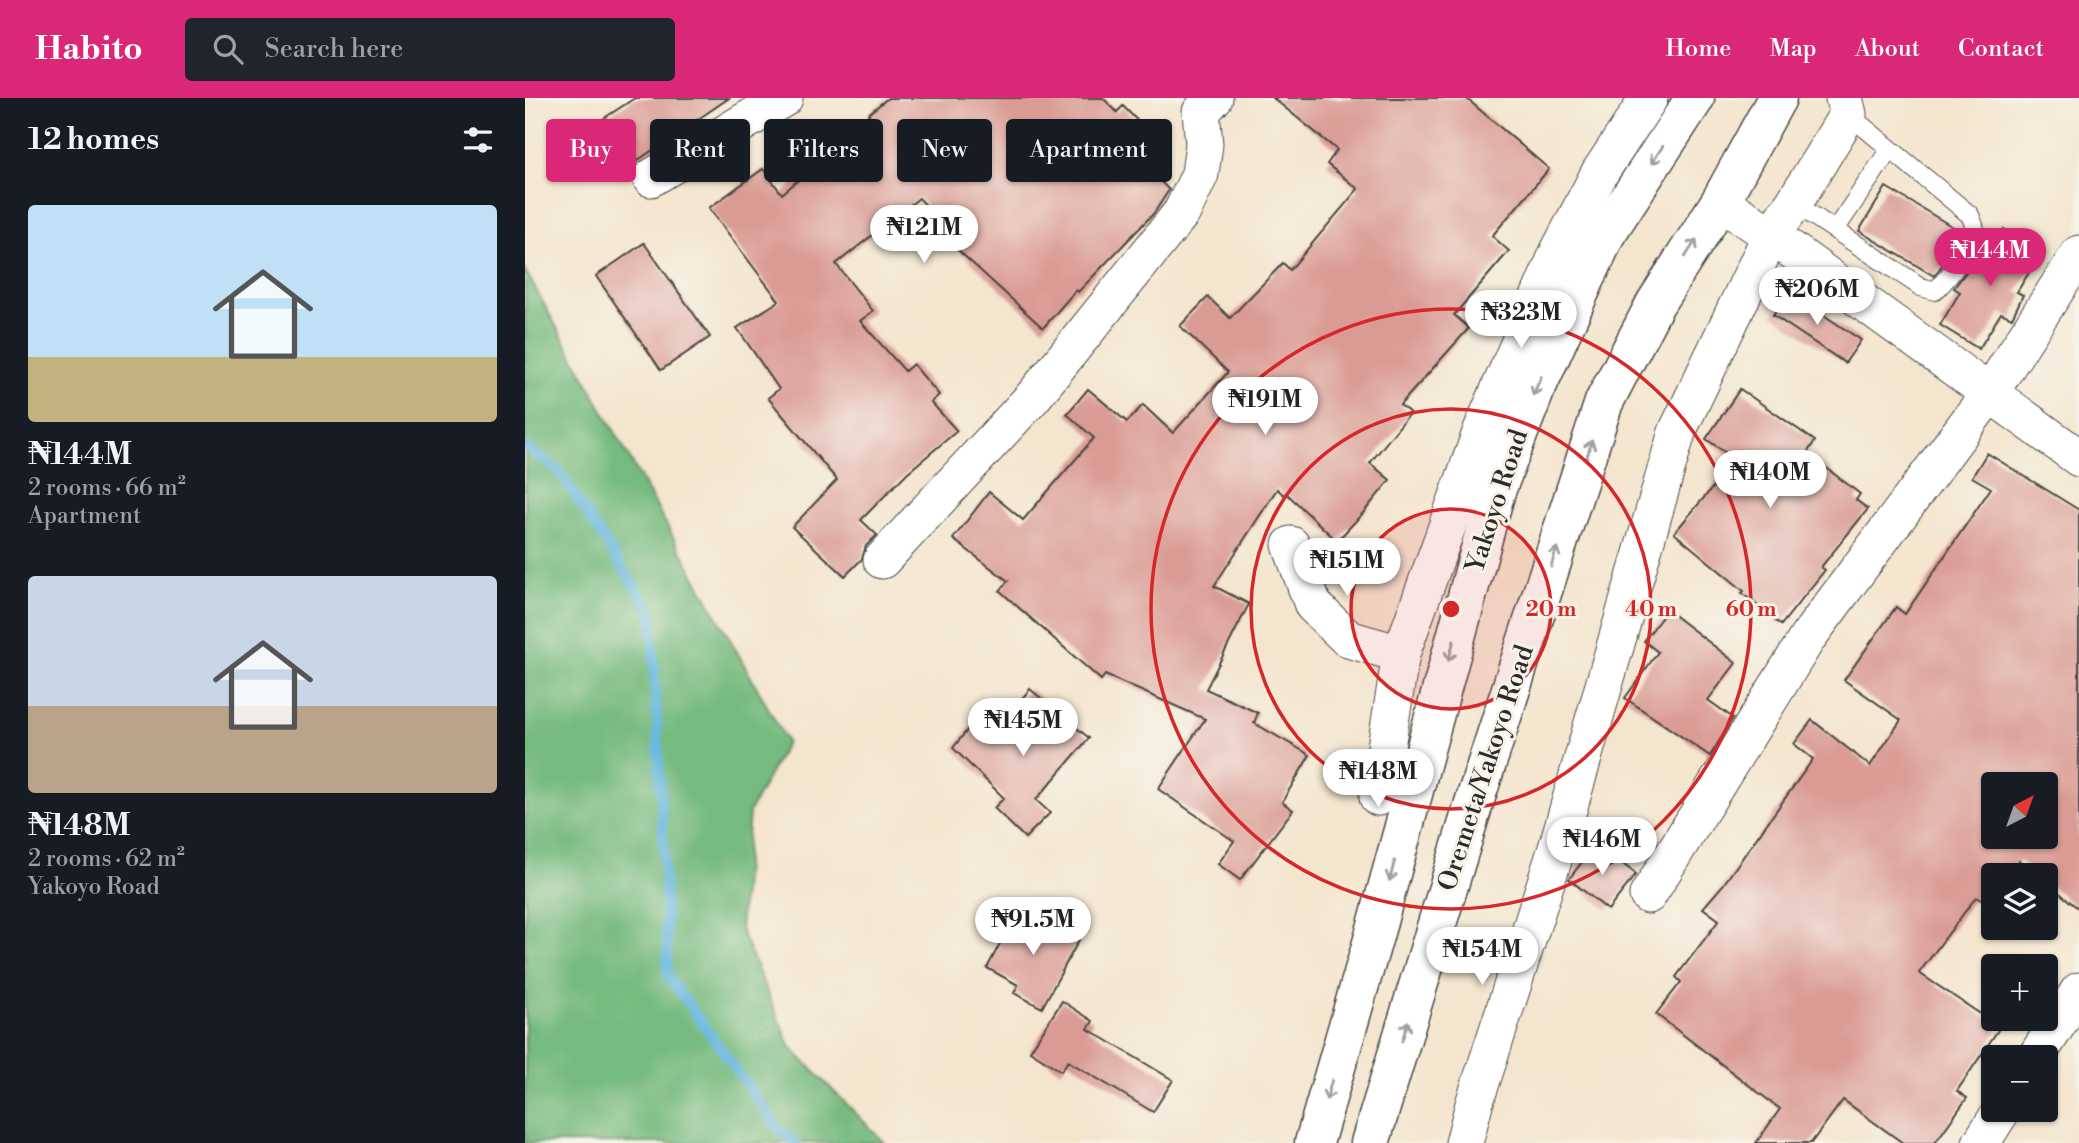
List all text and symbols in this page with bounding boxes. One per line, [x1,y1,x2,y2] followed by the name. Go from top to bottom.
[185,18,675,81] search box
[35,29,143,70] text: Habito
[209,30,247,68] icon: search
[265,33,404,65] text: Search here
[1666,34,1731,64] text: Home
[1769,34,1817,64] text: Map
[1855,34,1920,64] text: About
[1958,34,2044,64] text: Contact
[546,119,636,182] chip: Buy
[650,119,750,182] chip: Rent
[764,119,883,182] chip: Filters
[897,119,992,182] chip: New
[1006,119,1172,182] chip: Apartment
[28,121,159,159] text: 12 homes
[459,121,497,159] icon: filters
[1650,145,1664,165] one-way arrow
[875,206,973,265] pin: ₦121M
[886,214,962,242] text: ₦121M
[1941,228,2039,288] pin: ₦144M
[1950,237,2030,265] text: ₦144M
[1684,238,1698,258] one-way arrow
[200,251,326,377] icon: home
[1768,268,1866,327] pin: ₦206M
[1775,276,1859,304] text: ₦206M
[1472,290,1570,350] pin: ₦323M
[1481,299,1561,327] text: ₦323M
[1530,374,1543,396] one-way arrow
[1216,378,1314,437] pin: ₦191M
[1228,386,1302,414] text: ₦191M
[1458,425,1535,579] street label: Yakoyo Road
[28,436,132,474] text: ₦144M
[1583,439,1596,461] one-way arrow
[1721,450,1819,510] pin: ₦140M
[1730,459,1810,487] text: ₦140M
[28,474,186,502] text: 2 rooms · 66 m²
[28,502,141,530] text: Apartment
[1298,538,1396,598] pin: ₦151M
[1549,546,1562,568] one-way arrow
[1310,547,1384,575] text: ₦151M
[1439,597,1463,621] centre of rings
[1526,597,1576,623] text: 20 m
[1625,597,1677,623] text: 40 m
[1726,597,1776,623] text: 60 m
[200,622,326,748] icon: home
[1444,639,1457,662] one-way arrow
[1431,641,1541,895] street label: Oremeta/Yakoyo Road
[974,698,1072,758] pin: ₦145M
[984,707,1062,735] text: ₦145M
[1329,750,1427,809] pin: ₦148M
[1339,758,1417,786] text: ₦148M
[1981,772,2058,849] north arrow
[1981,772,2058,1122] map controls
[28,807,130,845] text: ₦148M
[1553,818,1651,877] pin: ₦146M
[1563,826,1641,854] text: ₦146M
[28,845,185,873] text: 2 rooms · 62 m²
[1385,859,1398,882] one-way arrow
[1981,863,2058,940] button: layers
[28,873,159,901] text: Yakoyo Road
[976,898,1090,957] pin: ₦91.5M
[991,906,1075,934] text: ₦91.5M
[1433,928,1531,987] pin: ₦154M
[1442,936,1522,964] text: ₦154M
[1981,954,2058,1031] button: +
[1399,1020,1412,1042] one-way arrow
[1981,1045,2058,1122] button: −
[1322,1078,1335,1100] one-way arrow

